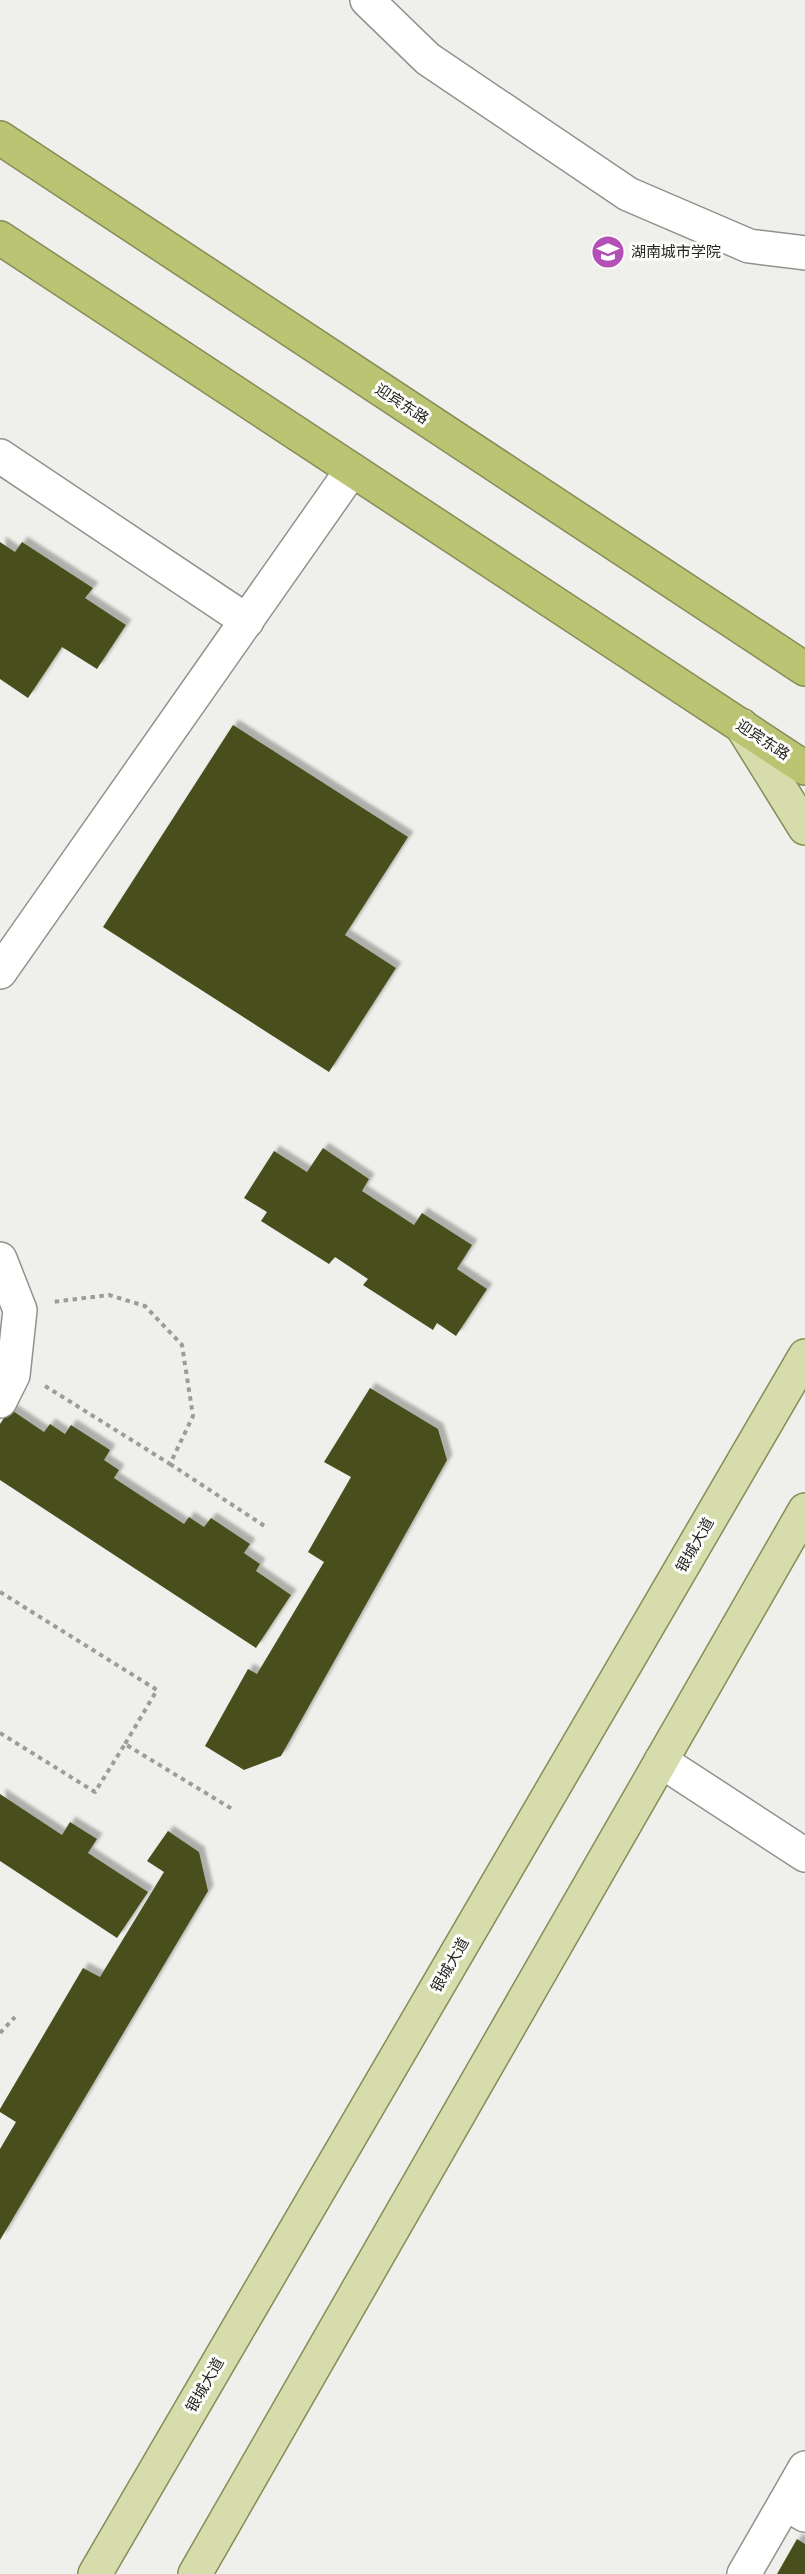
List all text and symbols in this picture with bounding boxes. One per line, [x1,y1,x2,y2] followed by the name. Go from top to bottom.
[590,234,626,270] school or university icon: 湖南城市学院
[631,242,721,261] place label: 湖南城市学院
[372,379,433,428] street label: 迎宾东路
[733,715,794,764] street label: 迎宾东路
[671,1514,718,1575] street label: 银城大道
[426,1934,473,1995] street label: 银城大道
[181,2354,228,2415] street label: 银城大道

